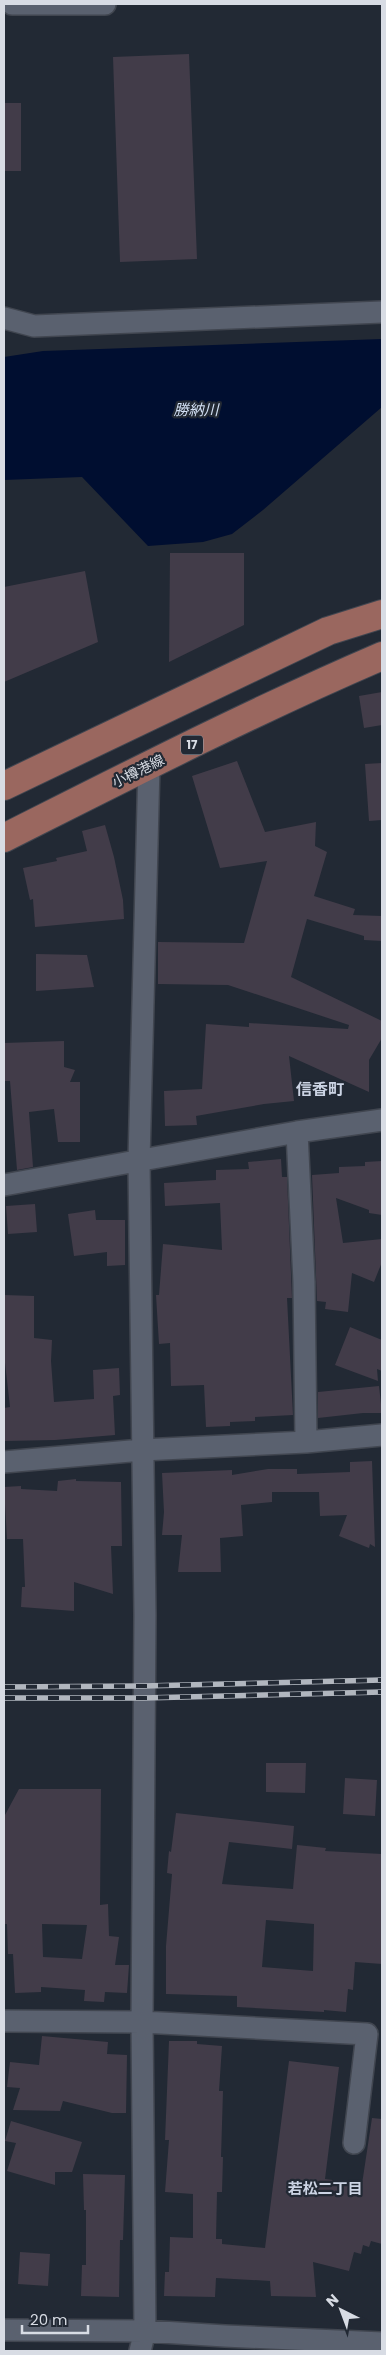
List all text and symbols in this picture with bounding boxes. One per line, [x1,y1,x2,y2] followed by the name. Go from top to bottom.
[173,399,220,420] water label: 勝納川
[181,736,203,754] road number: 17
[108,750,168,792] street label: 小樽港線
[295,1078,344,1101] district label: 信香町
[287,2178,363,2199] district label: 若松二丁目
[316,2285,366,2335] north arrow
[322,2289,343,2311] text: N
[22,2302,89,2334] scale bar
[30,2309,68,2330] text: 20 m

